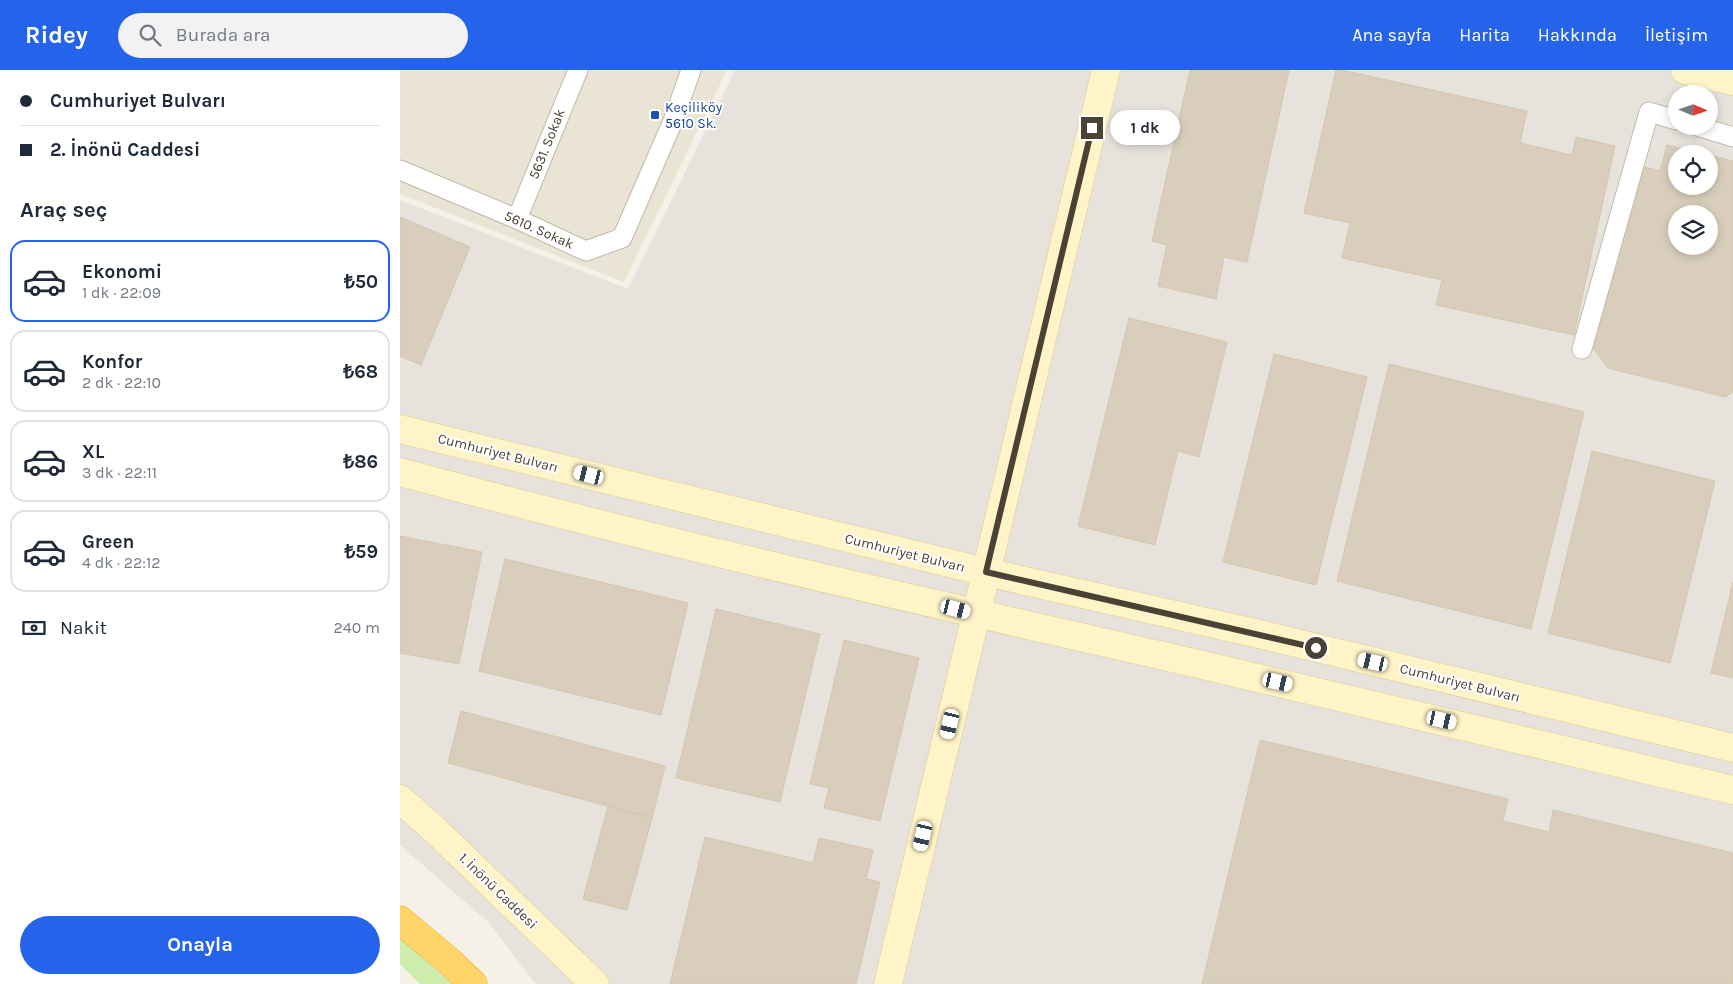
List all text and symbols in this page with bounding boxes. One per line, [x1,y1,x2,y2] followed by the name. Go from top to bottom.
[118,13,468,58] search box
[25,21,88,49] text: Ridey
[136,21,164,49] icon: search
[176,24,271,46] text: Burada ara
[1352,24,1431,46] text: Ana sayfa
[1459,24,1510,46] text: Harita
[1538,24,1617,46] text: Hakkında
[1645,24,1708,46] text: İletişim
[1668,85,1718,135] north arrow
[1668,85,1718,255] map controls
[50,90,226,112] text: Cumhuriyet Bulvarı
[665,99,723,132] place label: Keçiliköy 5610 Sk.
[525,106,569,182] street label: 5631. Sokak
[649,109,661,121] marker: Keçiliköy 5610 Sk.
[1110,110,1180,146] callout: 1 dk
[1081,117,1103,139] route end
[1130,118,1160,137] text: 1 dk
[50,139,200,161] text: 2. İnönü Caddesi
[1668,145,1718,195] button: locate
[20,197,107,223] text: Araç seç
[1668,205,1718,255] button: layers
[502,207,576,253] street label: 5610. Sokak
[22,259,67,304] icon: car
[82,261,162,283] text: Ekonomi
[344,271,378,293] text: ₺50
[82,283,161,302] text: 1 dk · 22:09
[22,349,67,394] icon: car
[82,351,142,373] text: Konfor
[343,361,378,383] text: ₺68
[82,373,161,392] text: 2 dk · 22:10
[436,430,560,476] street label: Cumhuriyet Bulvarı
[22,439,67,484] icon: car
[82,441,104,463] text: XL
[343,451,378,473] text: ₺86
[82,463,157,482] text: 3 dk · 22:11
[572,464,605,486] car
[22,529,67,574] icon: car
[843,530,967,576] street label: Cumhuriyet Bulvarı
[82,531,134,553] text: Green
[344,541,378,563] text: ₺59
[82,553,160,572] text: 4 dk · 22:12
[939,598,972,620] car
[20,614,48,642] icon: cash
[60,617,107,639] text: Nakit
[334,618,380,637] text: 240 m
[1305,637,1327,659] route start
[1356,651,1389,673] car
[1398,660,1522,706] street label: Cumhuriyet Bulvarı
[1261,671,1294,693] car
[939,708,960,740] car
[1425,709,1458,731] car
[912,820,933,852] car
[455,849,541,933] street label: 1. İnönü Caddesi
[20,916,380,974] button: Onayla

